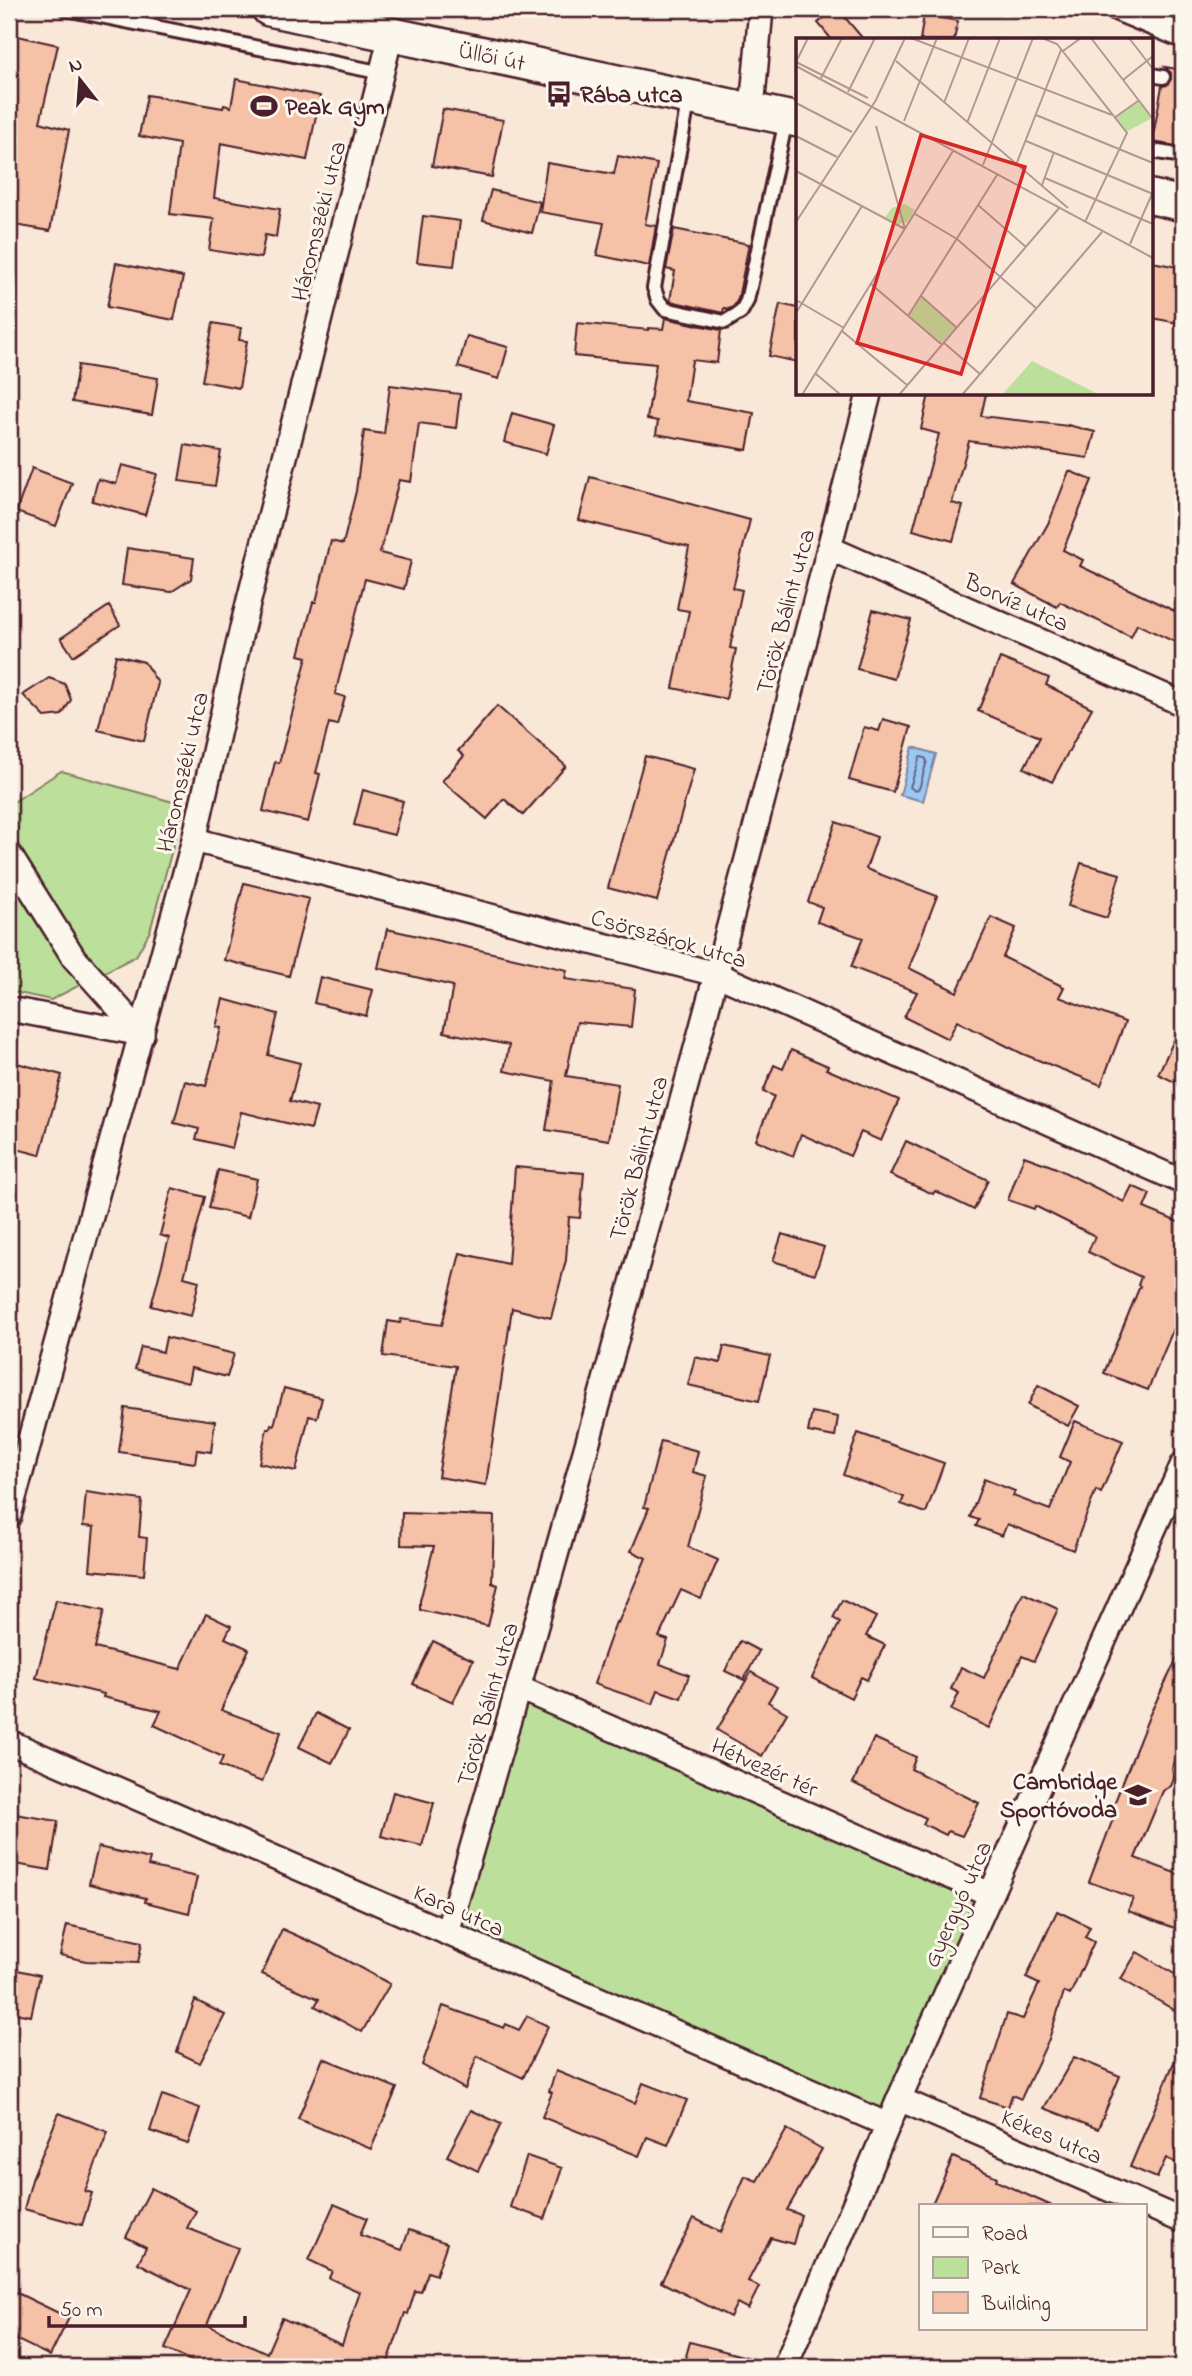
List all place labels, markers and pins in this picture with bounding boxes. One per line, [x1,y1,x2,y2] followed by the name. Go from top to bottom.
[544,79,574,109] bus stop icon: Rába utca
[580,79,682,114] place label: Rába utca
[249,91,279,121] sports icon: Peak Gym
[285,91,385,127] place label: Peak Gym
[1000,1766,1118,1829] place label: Cambridge Sportóvoda
[1123,1780,1153,1810] school or university icon: Cambridge Sportóvoda

